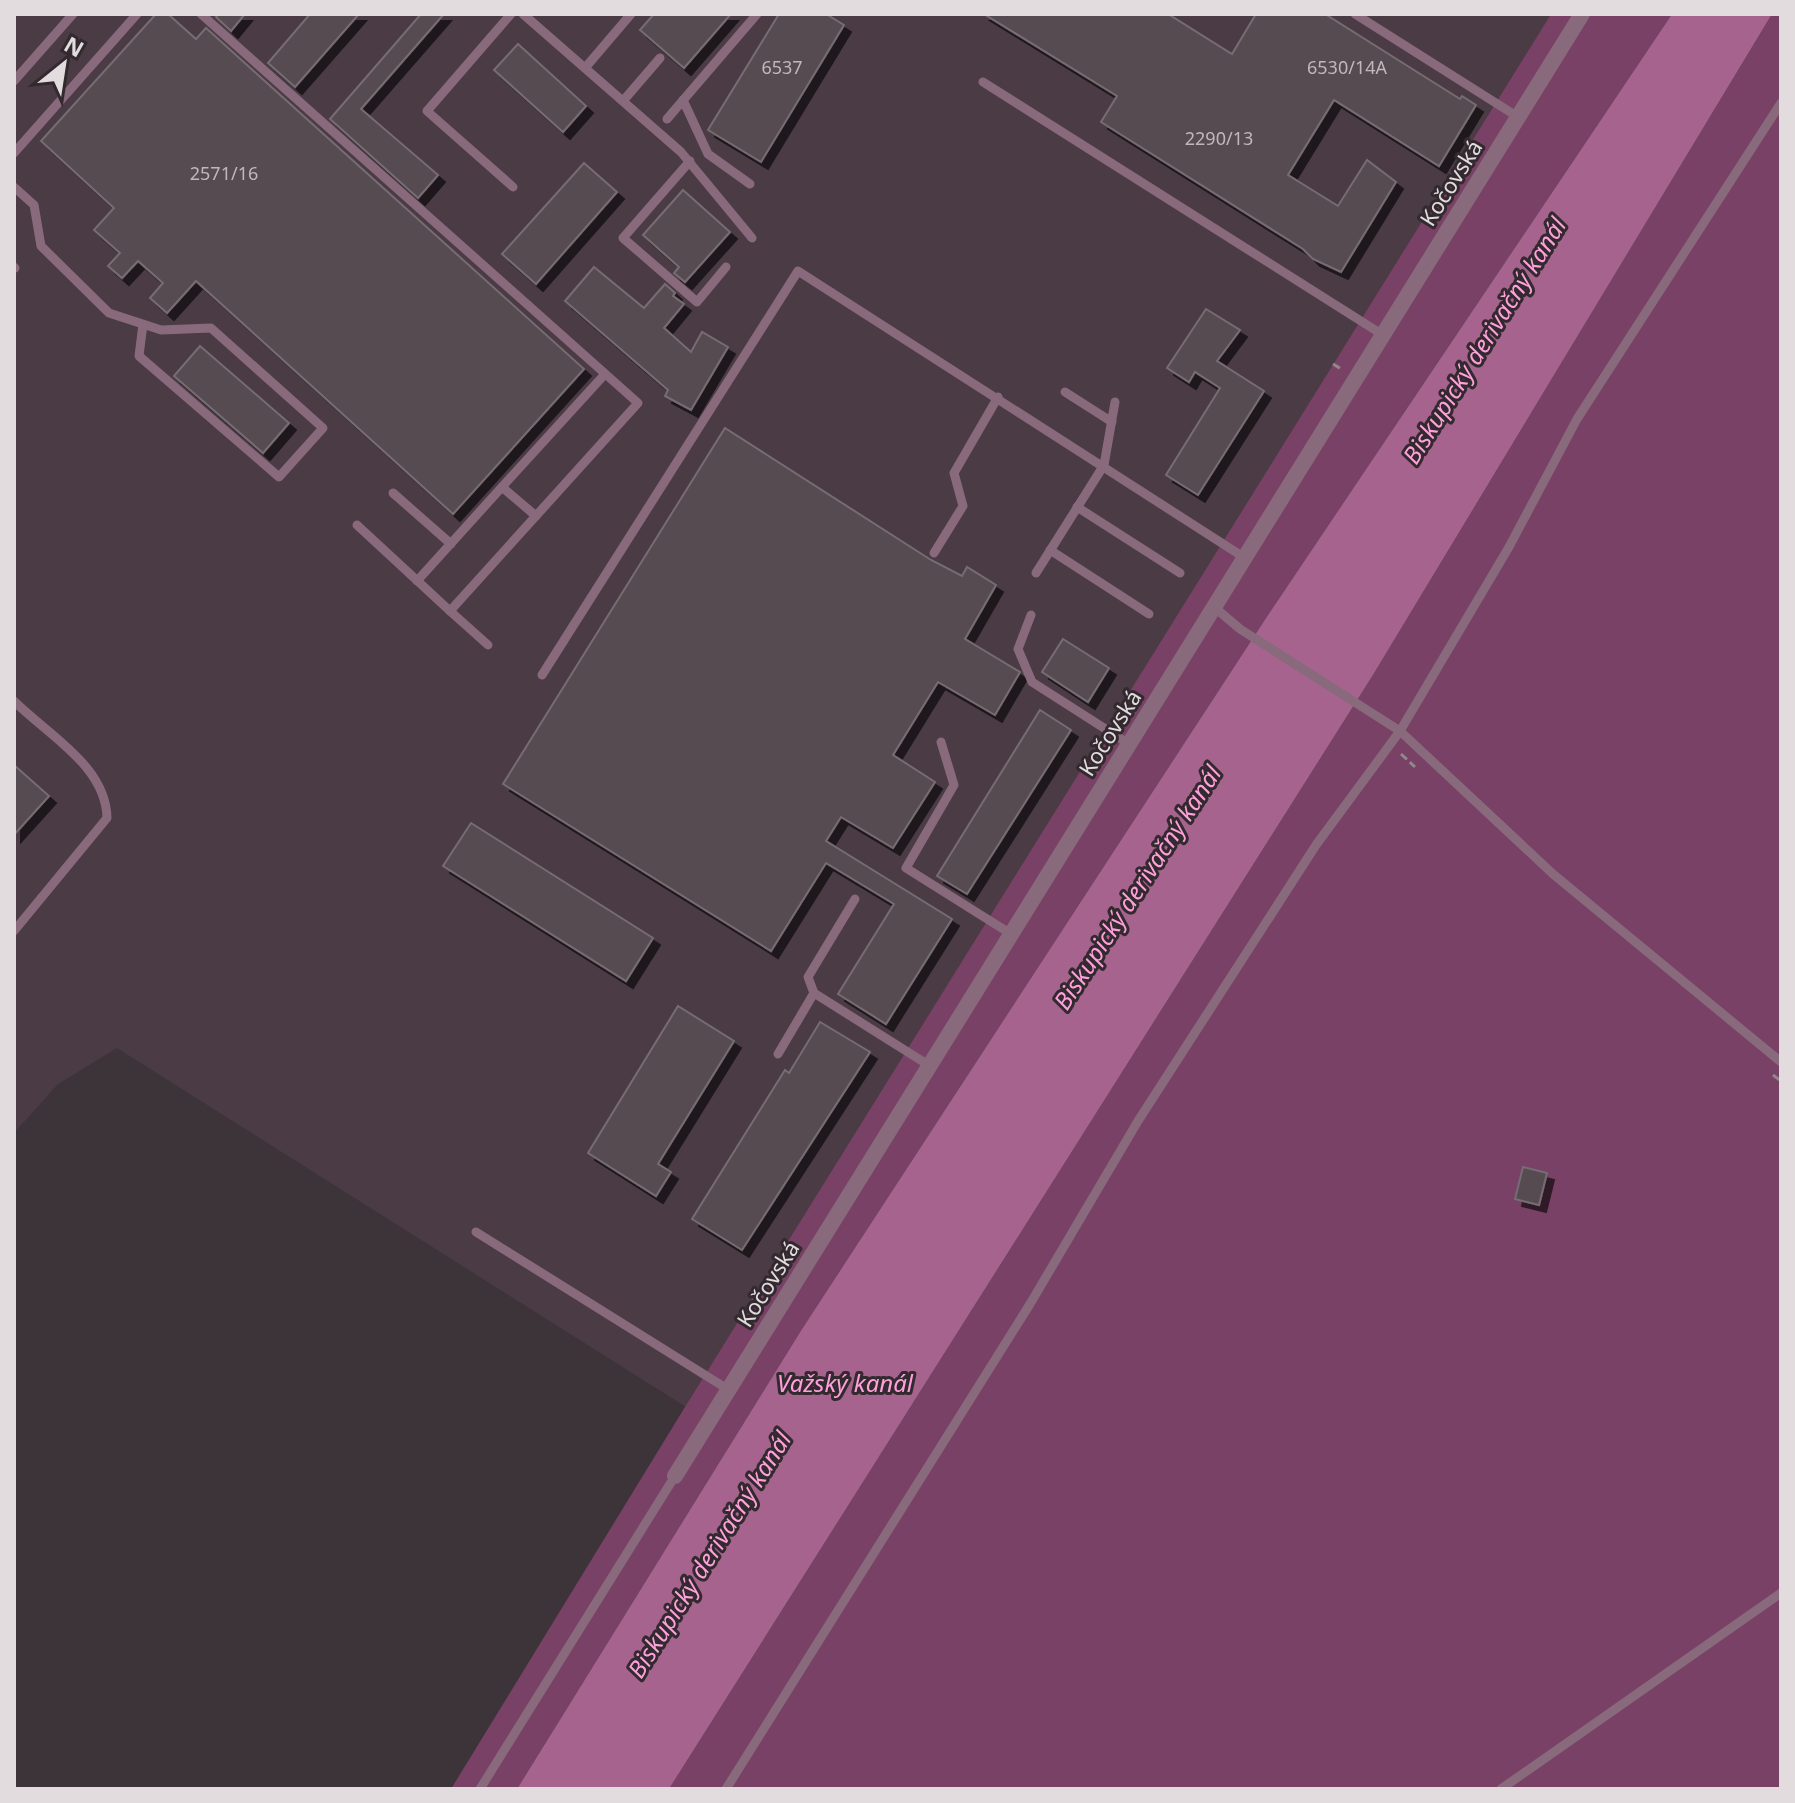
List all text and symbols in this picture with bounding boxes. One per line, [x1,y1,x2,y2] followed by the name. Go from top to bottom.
[24,24,104,104] north arrow
[59,28,90,63] text: N
[761,55,803,79] house number: 6537
[1307,55,1387,79] house number: 6530/14A
[1185,126,1253,150] house number: 2290/13
[1412,134,1488,231] street label: Kočovská
[190,161,258,185] house number: 2571/16
[1394,210,1574,470] water label: Biskupický derivačný kanál
[1071,684,1147,781] street label: Kočovská
[1045,758,1229,1016] water label: Biskupický derivačný kanál
[729,1235,805,1332] street label: Kočovská
[777,1366,914,1399] water label: Važský kanál
[619,1424,799,1684] water label: Biskupický derivačný kanál

